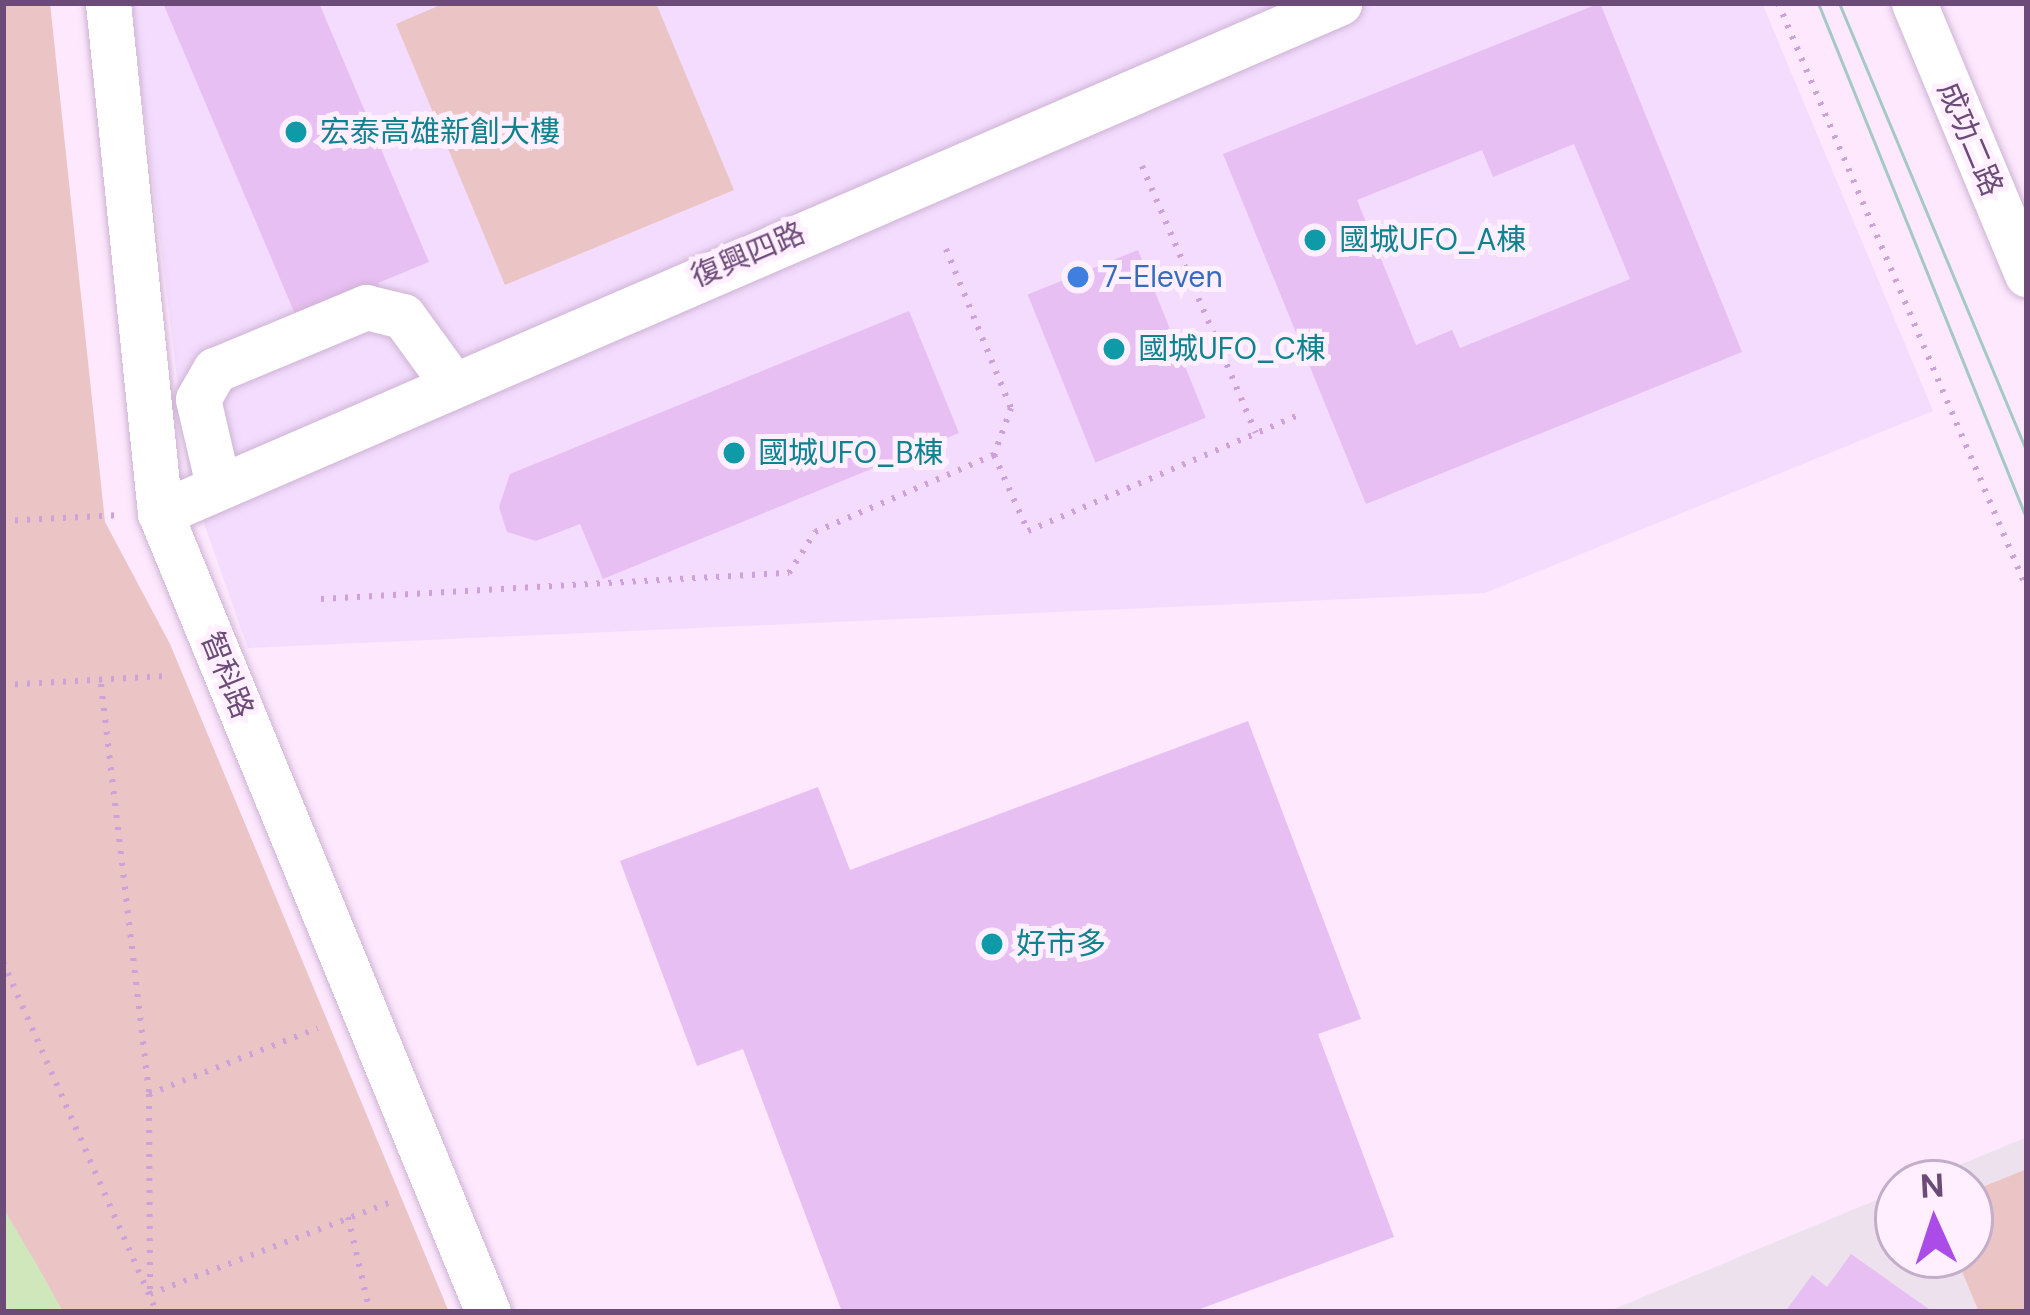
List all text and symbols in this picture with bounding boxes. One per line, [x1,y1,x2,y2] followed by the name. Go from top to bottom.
[1930,77,2010,201] street label: 成功二路
[320,114,560,150] place label: 宏泰高雄新創大樓
[283,119,309,145] marker: 宏泰高雄新創大樓
[686,215,810,295] street label: 復興四路
[1339,222,1526,258] place label: 國城UFO_A棟
[1302,227,1328,253] marker: 國城UFO_A棟
[1102,259,1223,295] place label: 7-Eleven
[1065,264,1091,290] marker: 7-Eleven
[1138,331,1326,367] place label: 國城UFO_C棟
[1101,336,1127,362] marker: 國城UFO_C棟
[758,435,944,471] place label: 國城UFO_B棟
[721,440,747,466] marker: 國城UFO_B棟
[193,627,261,723] street label: 智科路
[1016,926,1106,962] place label: 好市多
[979,931,1005,957] marker: 好市多
[1874,1159,1994,1279] north arrow
[1919,1163,1945,1208] text: N

